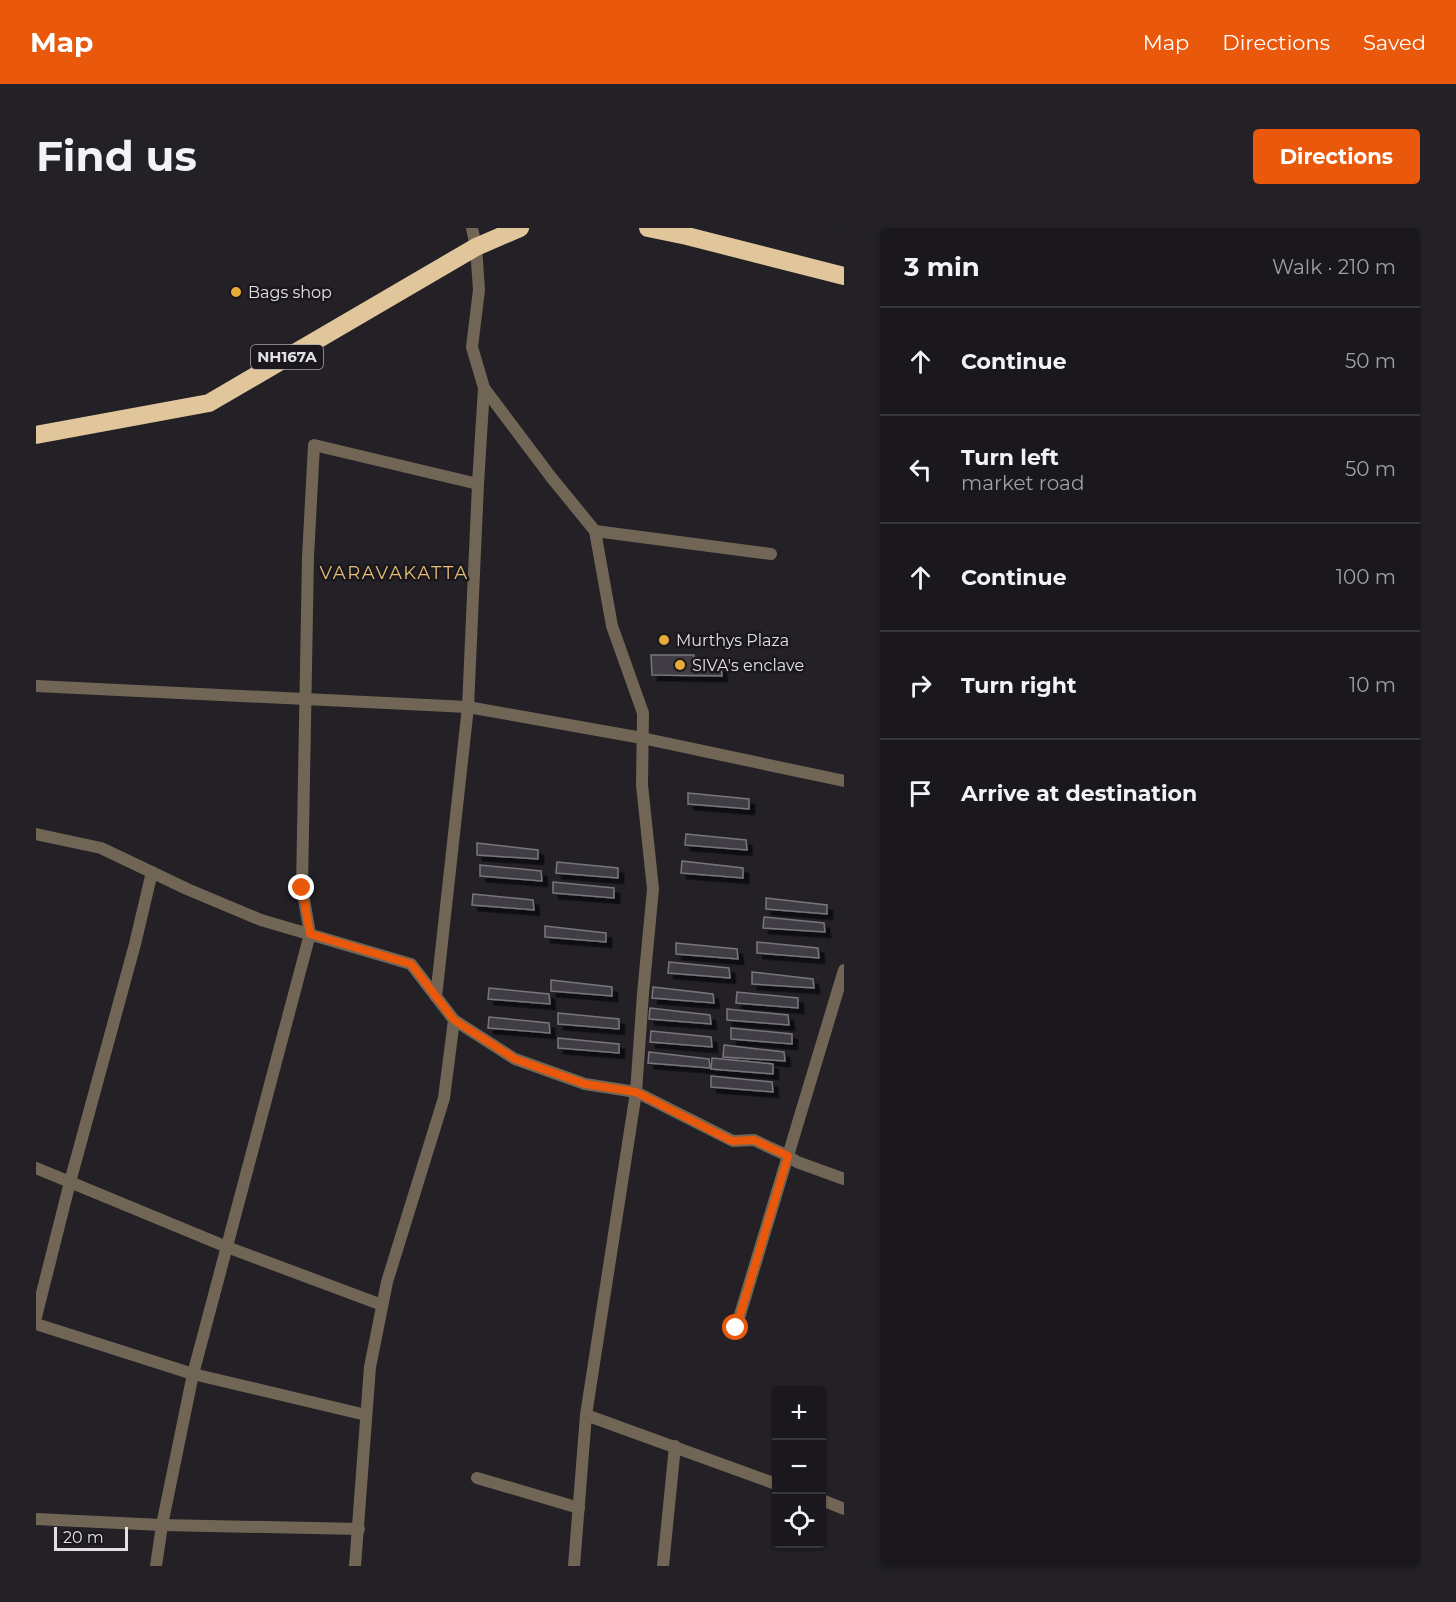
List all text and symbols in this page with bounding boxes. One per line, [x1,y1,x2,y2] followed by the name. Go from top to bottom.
[30,25,93,59] text: Map
[1143,30,1189,55] text: Map
[1222,30,1330,55] text: Directions
[1363,30,1426,55] text: Saved
[1253,129,1420,184] button: Directions
[36,130,197,182] text: Find us
[904,251,980,283] text: 3 min
[1272,255,1396,279] text: Walk · 210 m
[248,283,332,302] place label: Bags shop
[229,285,243,299] marker: Bags shop
[251,345,323,369] road number: NH167A
[904,345,937,378] icon: ahead
[961,348,1067,375] text: Continue
[1345,349,1396,373] text: 50 m
[961,444,1059,471] text: Turn left
[904,453,937,486] icon: left
[1345,457,1396,481] text: 50 m
[961,471,1084,495] text: market road
[904,561,937,594] icon: ahead
[319,562,469,584] district label: VARAVAKATTA
[961,564,1067,591] text: Continue
[1336,565,1396,589] text: 100 m
[676,631,789,650] place label: Murthys Plaza
[657,633,671,647] marker: Murthys Plaza
[692,656,804,675] place label: SIVA's enclave
[673,658,687,672] marker: SIVA's enclave
[904,669,937,702] icon: right
[961,672,1076,699] text: Turn right
[1349,673,1396,697] text: 10 m
[904,777,937,810] icon: arrive
[961,780,1197,807] text: Arrive at destination
[288,874,314,900] route end
[722,1314,748,1340] route start
[772,1386,826,1548] map controls
[772,1386,826,1440] button: +
[772,1440,826,1494] button: −
[772,1494,826,1548] button: locate
[54,1524,128,1552] scale bar
[63,1528,104,1547] text: 20 m

